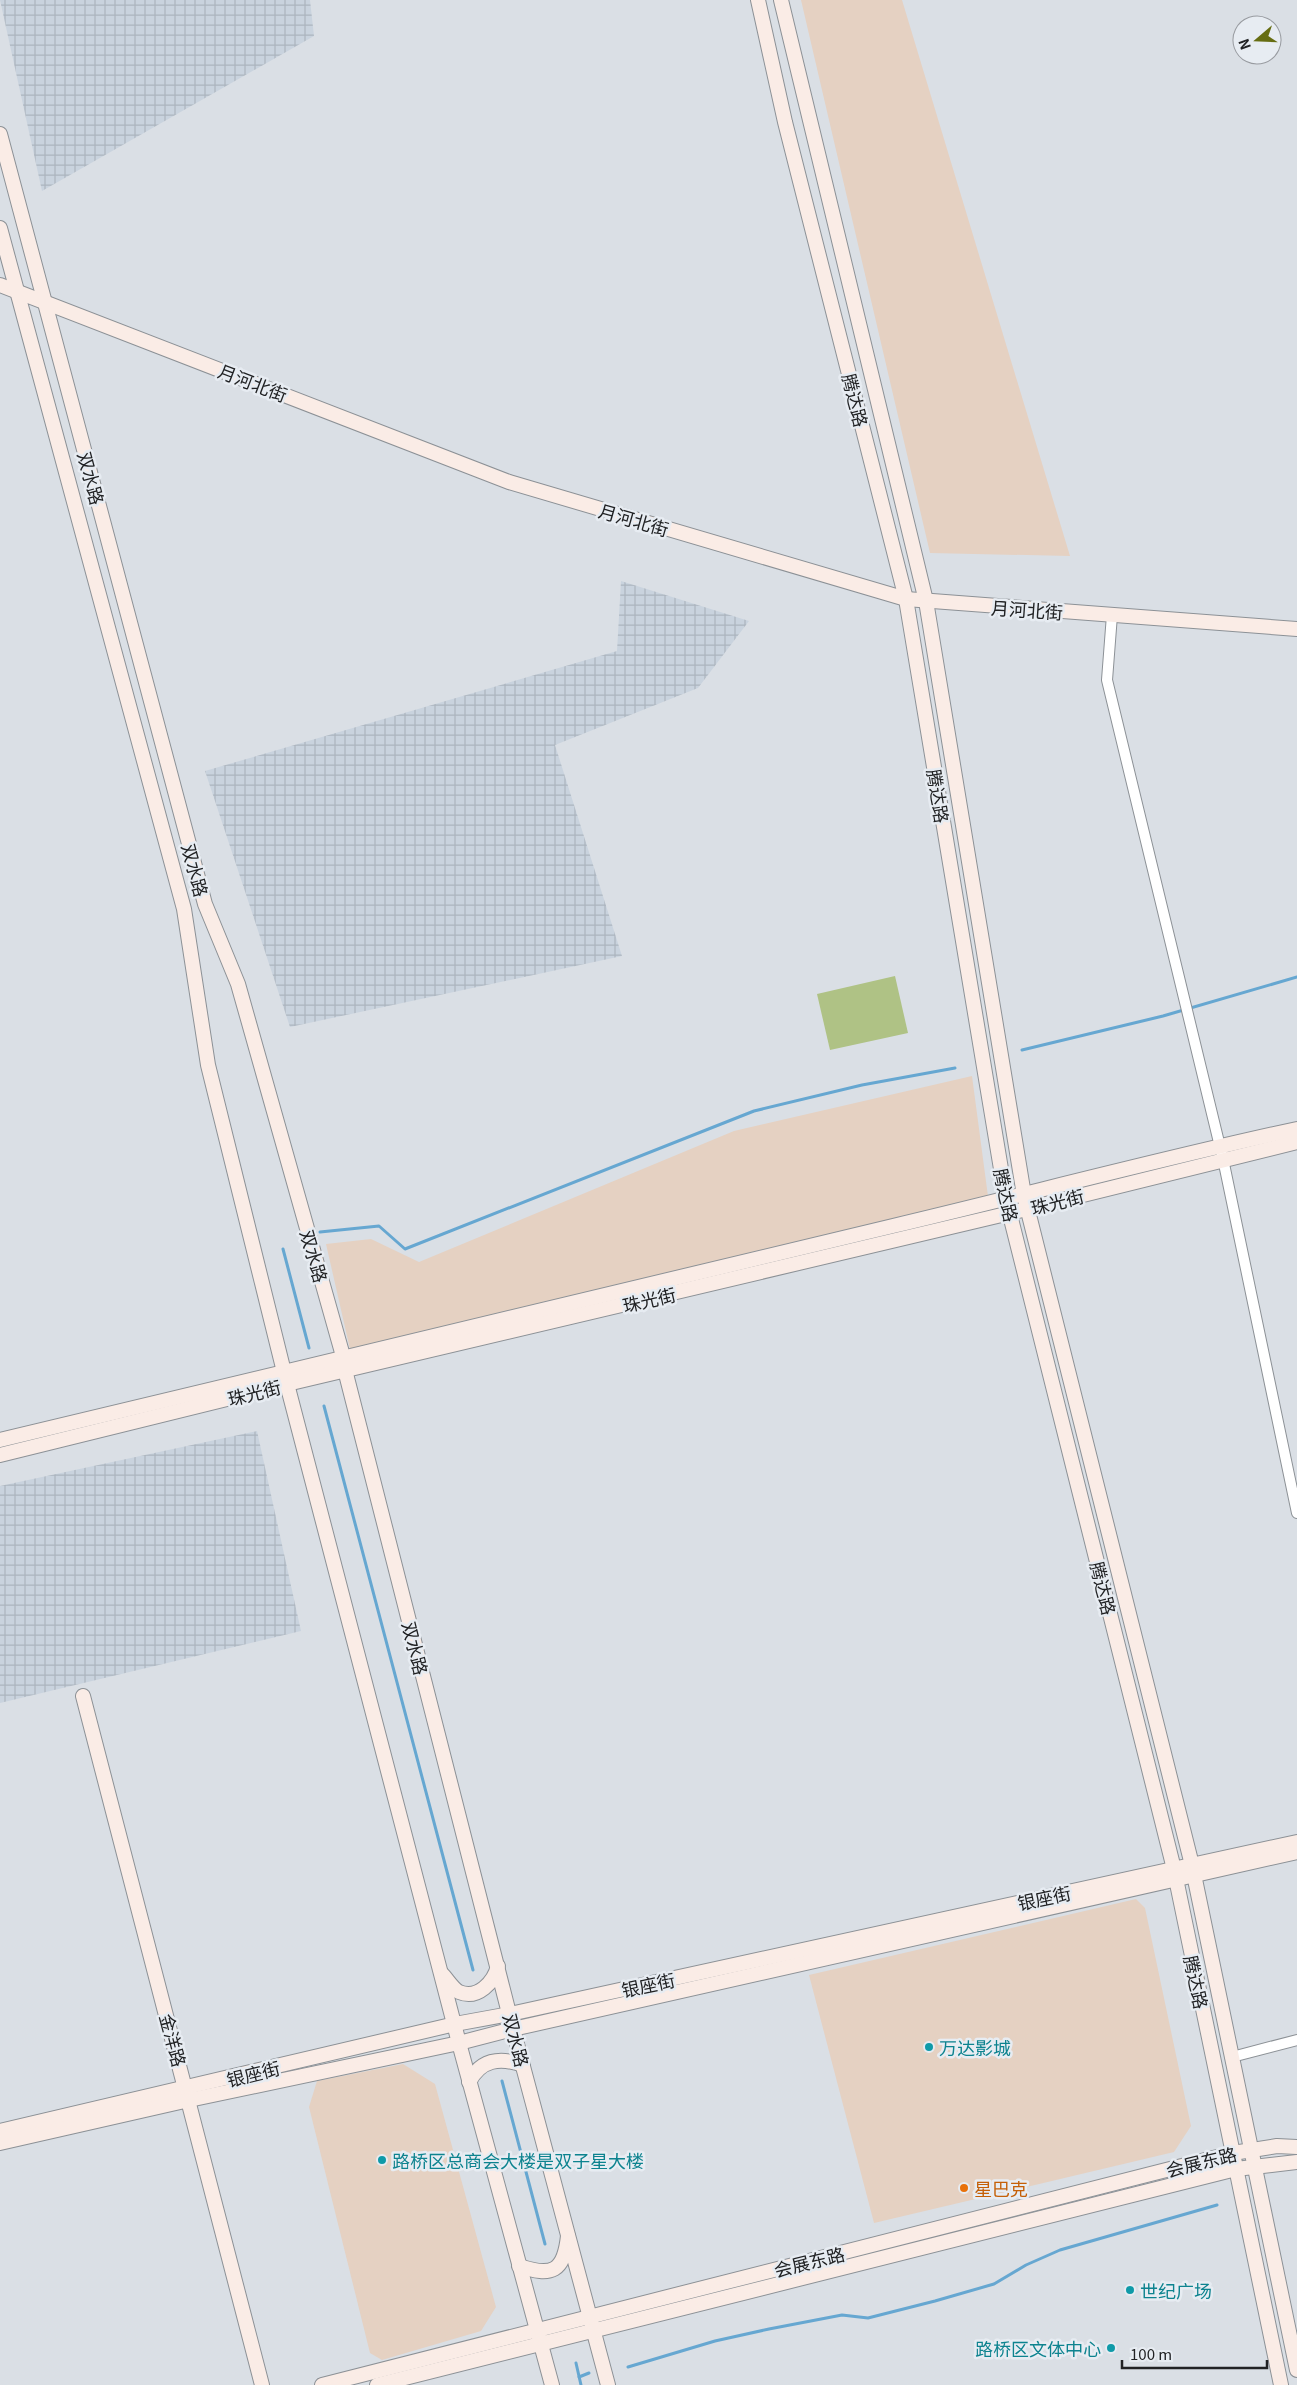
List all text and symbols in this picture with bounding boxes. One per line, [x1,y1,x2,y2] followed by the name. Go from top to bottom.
[1232,15,1282,65] north arrow
[1233,36,1255,53] text: N
[215,357,291,407] street label: 月河北街
[837,371,875,429] street label: 腾达路
[72,449,112,507] street label: 双水路
[596,497,672,541] street label: 月河北街
[990,594,1064,624] street label: 月河北街
[922,767,956,825] street label: 腾达路
[176,841,216,899] street label: 双水路
[989,1166,1025,1224] street label: 腾达路
[1028,1182,1086,1220] street label: 珠光街
[295,1226,335,1286] street label: 双水路
[620,1280,678,1318] street label: 珠光街
[225,1373,283,1411] street label: 珠光街
[1085,1559,1123,1617] street label: 腾达路
[397,1619,435,1677] street label: 双水路
[1015,1879,1073,1915] street label: 银座街
[1179,1953,1215,2011] street label: 腾达路
[619,1966,677,2002] street label: 银座街
[154,2011,194,2069] street label: 金洋路
[498,2011,536,2069] street label: 双水路
[939,2034,1011,2060] place label: 万达影城
[923,2041,935,2053] marker: 万达影城
[224,2054,282,2092] street label: 银座街
[1163,2140,1239,2182] street label: 会展东路
[392,2147,644,2173] place label: 路桥区总商会大楼是双子星大楼
[376,2154,388,2166] marker: 路桥区总商会大楼是双子星大楼
[974,2175,1028,2201] place label: 星巴克
[958,2182,970,2194] marker: 星巴克
[771,2240,847,2282] street label: 会展东路
[1140,2277,1212,2303] place label: 世纪广场
[1124,2284,1136,2296] marker: 世纪广场
[975,2335,1101,2361] place label: 路桥区文体中心
[1122,2338,1267,2370] scale bar
[1105,2342,1117,2354] marker: 路桥区文体中心
[1130,2343,1172,2364] text: 100 m

